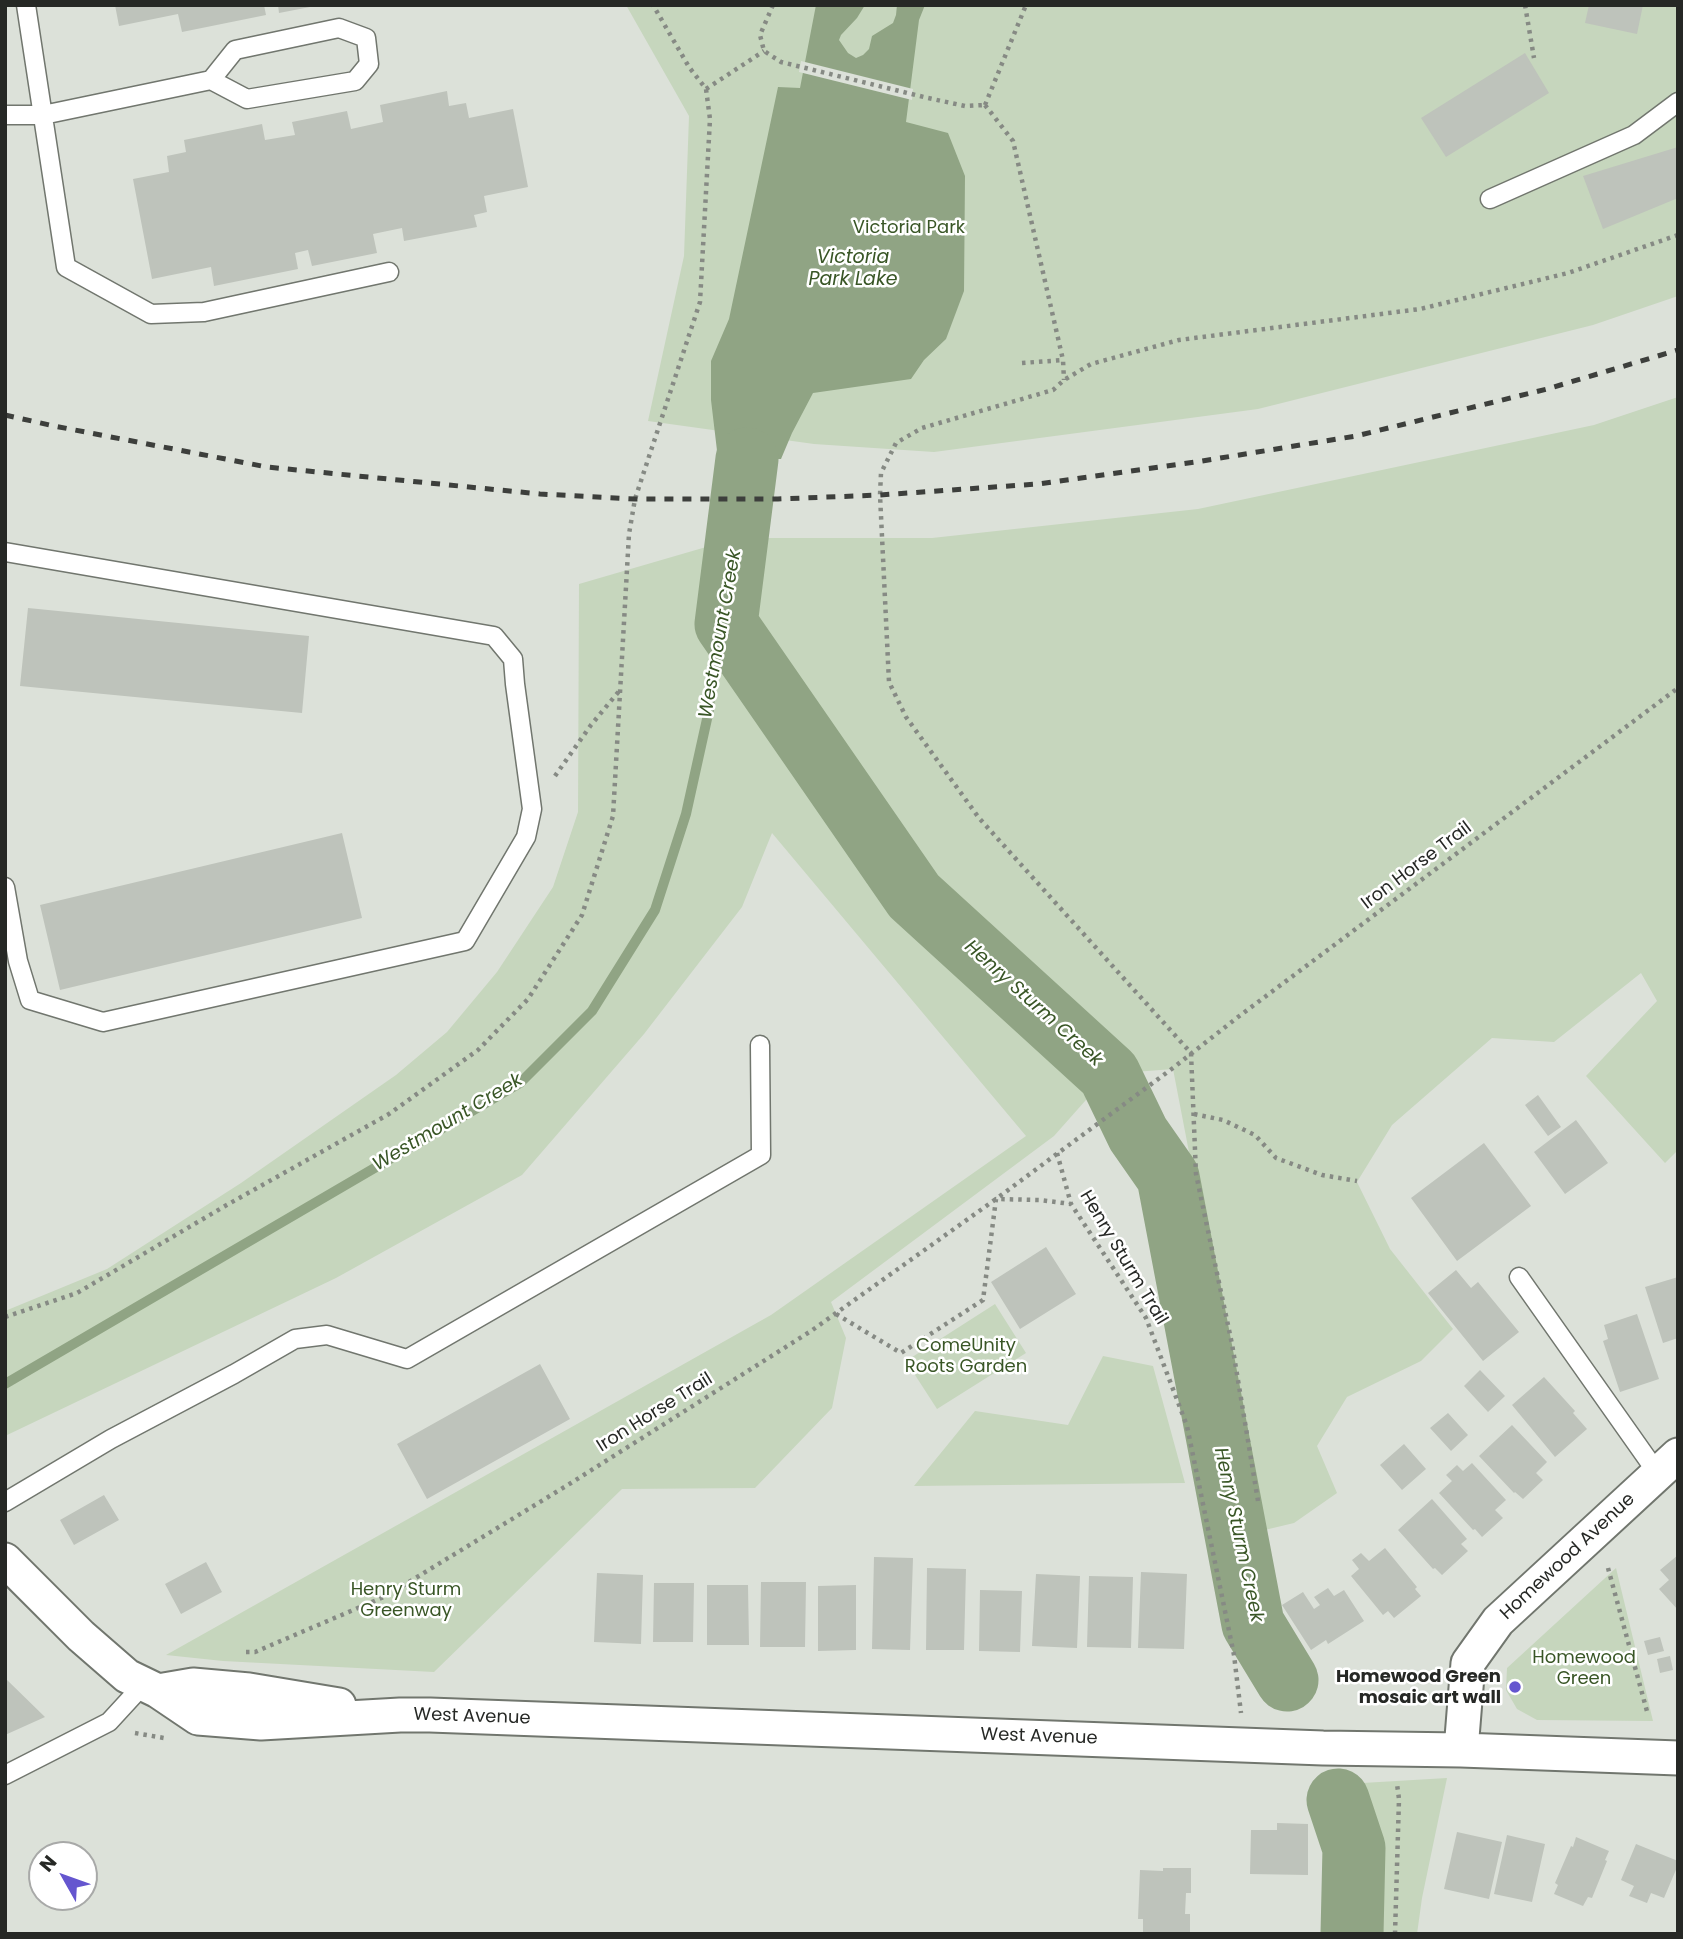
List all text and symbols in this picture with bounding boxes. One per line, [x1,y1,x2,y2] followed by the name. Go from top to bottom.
[853,217,965,239] park label: Victoria Park
[809,247,897,291] water label: Victoria Park Lake
[695,548,747,720] water label: Westmount Creek
[1358,817,1476,915] street label: Iron Horse Trail
[959,936,1107,1072] water label: Henry Sturm Creek
[369,1069,527,1177] water label: Westmount Creek
[1074,1187,1172,1329] street label: Henry Sturm Trail
[905,1335,1027,1378] park label: ComeUnity Roots Garden
[593,1369,717,1457] street label: Iron Horse Trail
[1208,1446,1268,1624] water label: Henry Sturm Creek
[1496,1489,1640,1625] street label: Homewood Avenue
[351,1579,461,1622] park label: Henry Sturm Greenway
[1532,1647,1636,1690] park label: Homewood Green
[1336,1666,1501,1708] place label: Homewood Green mosaic art wall
[1507,1679,1523,1695] marker: Homewood Green mosaic art wall
[413,1704,531,1730] street label: West Avenue
[980,1724,1098,1750] street label: West Avenue
[28,1841,98,1911] north arrow
[33,1849,63,1878] text: N

